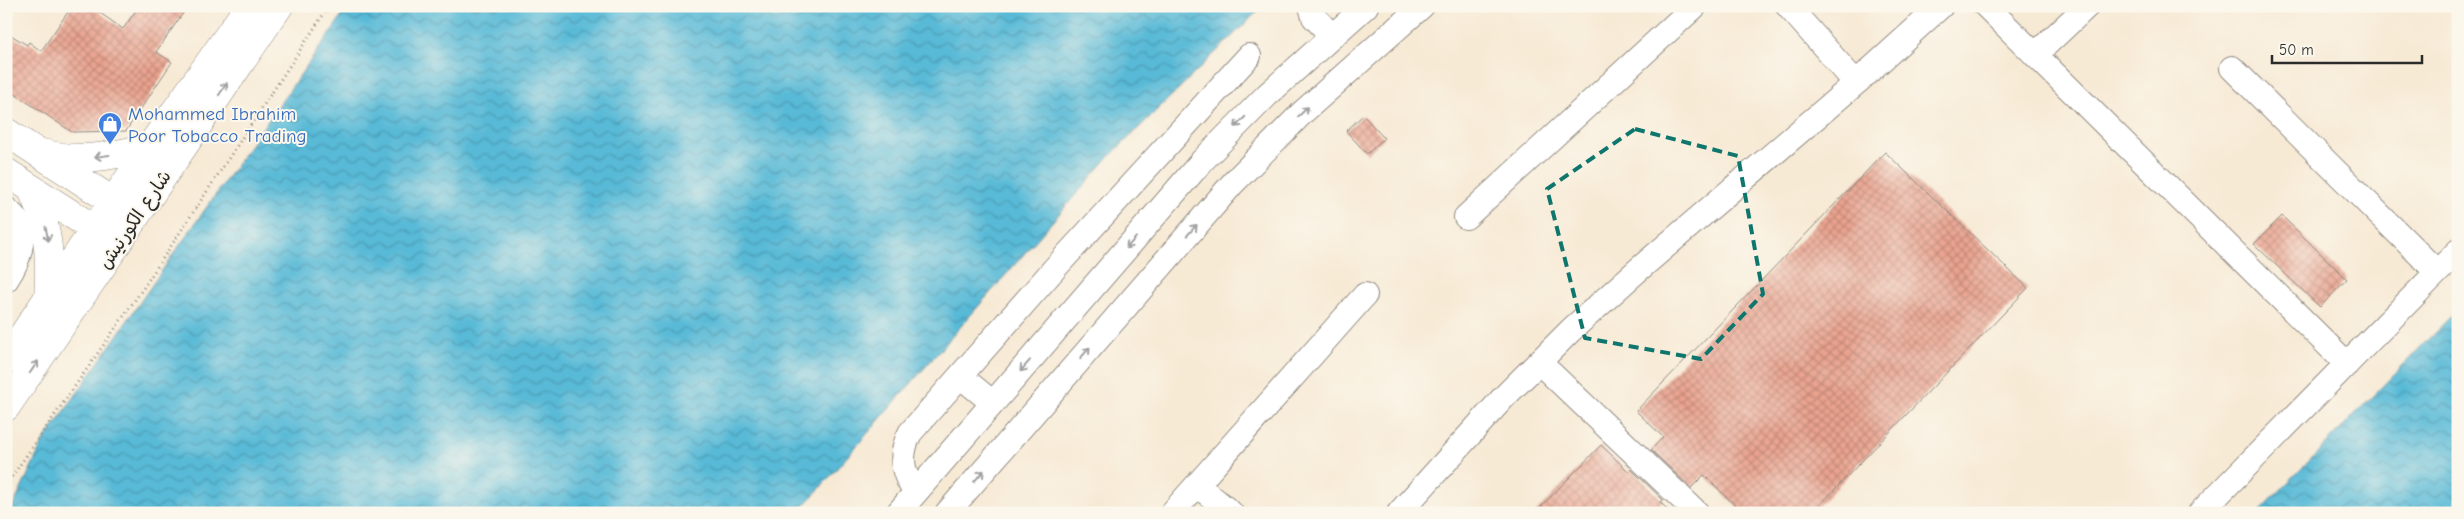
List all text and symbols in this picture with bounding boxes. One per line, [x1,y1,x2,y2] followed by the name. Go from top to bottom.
[2272,32,2422,64] scale bar
[2279,41,2314,59] text: 50 m
[218,82,228,96] one-way arrow
[128,103,307,147] place label: Mohammed Ibrahim Poor Tobacco Trading
[1297,106,1309,118] one-way arrow
[97,111,123,145] shop icon: Mohammed Ibrahim Poor Tobacco Trading
[1234,116,1246,128] one-way arrow
[94,152,110,162] one-way arrow
[94,166,178,274] street label: شارع الكورنيش
[1186,223,1197,236] one-way arrow
[43,226,52,242] one-way arrow
[1125,236,1136,249] one-way arrow
[1079,346,1091,359] one-way arrow
[1019,359,1030,372] one-way arrow
[29,360,39,374] one-way arrow
[973,469,985,482] one-way arrow

